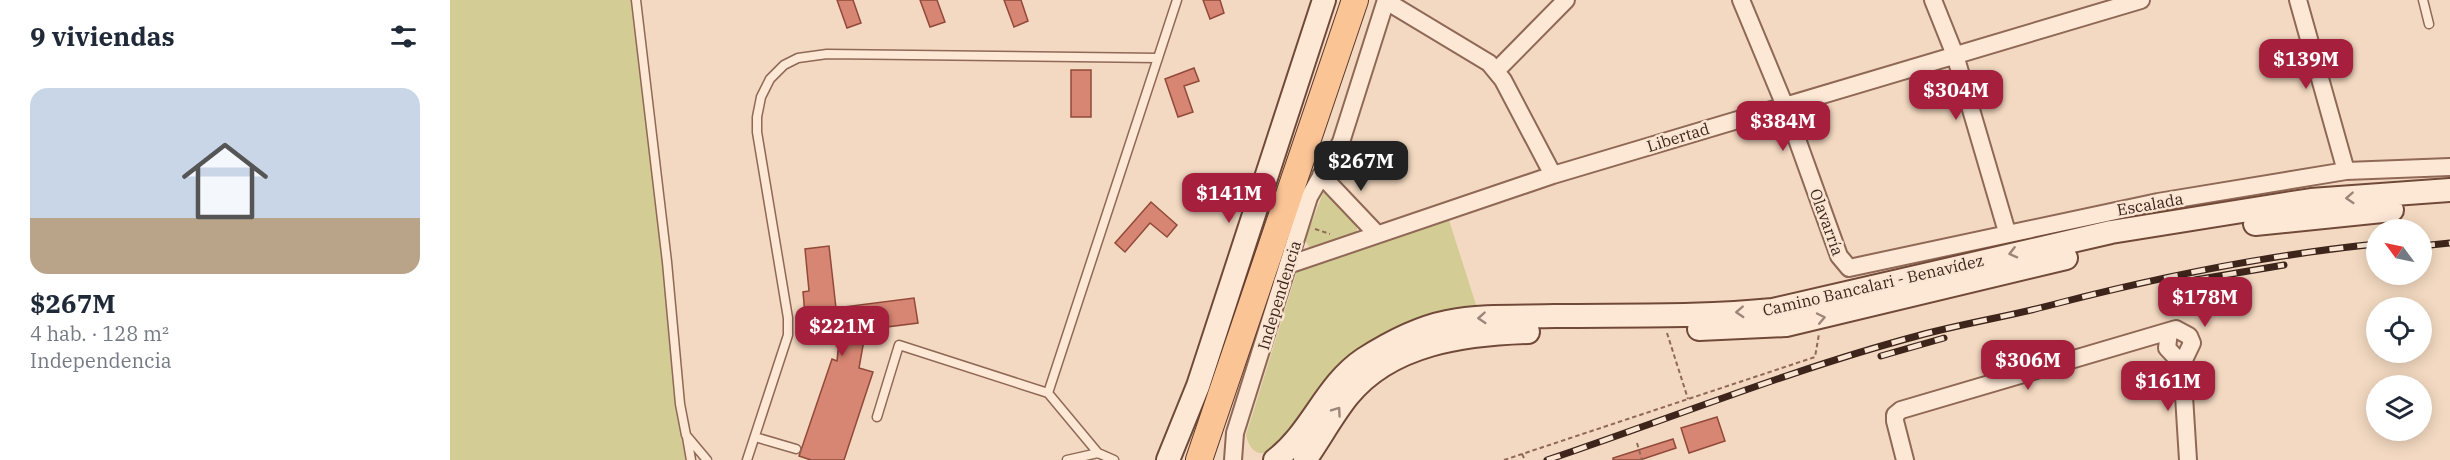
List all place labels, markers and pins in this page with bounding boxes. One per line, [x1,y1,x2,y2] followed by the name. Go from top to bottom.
[2264,39,2348,90] pin: $139M
[1914,70,1998,121] pin: $304M
[1741,101,1825,152] pin: $384M
[1319,141,1403,192] pin: $267M
[1187,173,1271,224] pin: $141M
[2163,277,2247,328] pin: $178M
[800,306,884,357] pin: $221M
[1986,340,2070,391] pin: $306M
[2126,361,2210,412] pin: $161M

